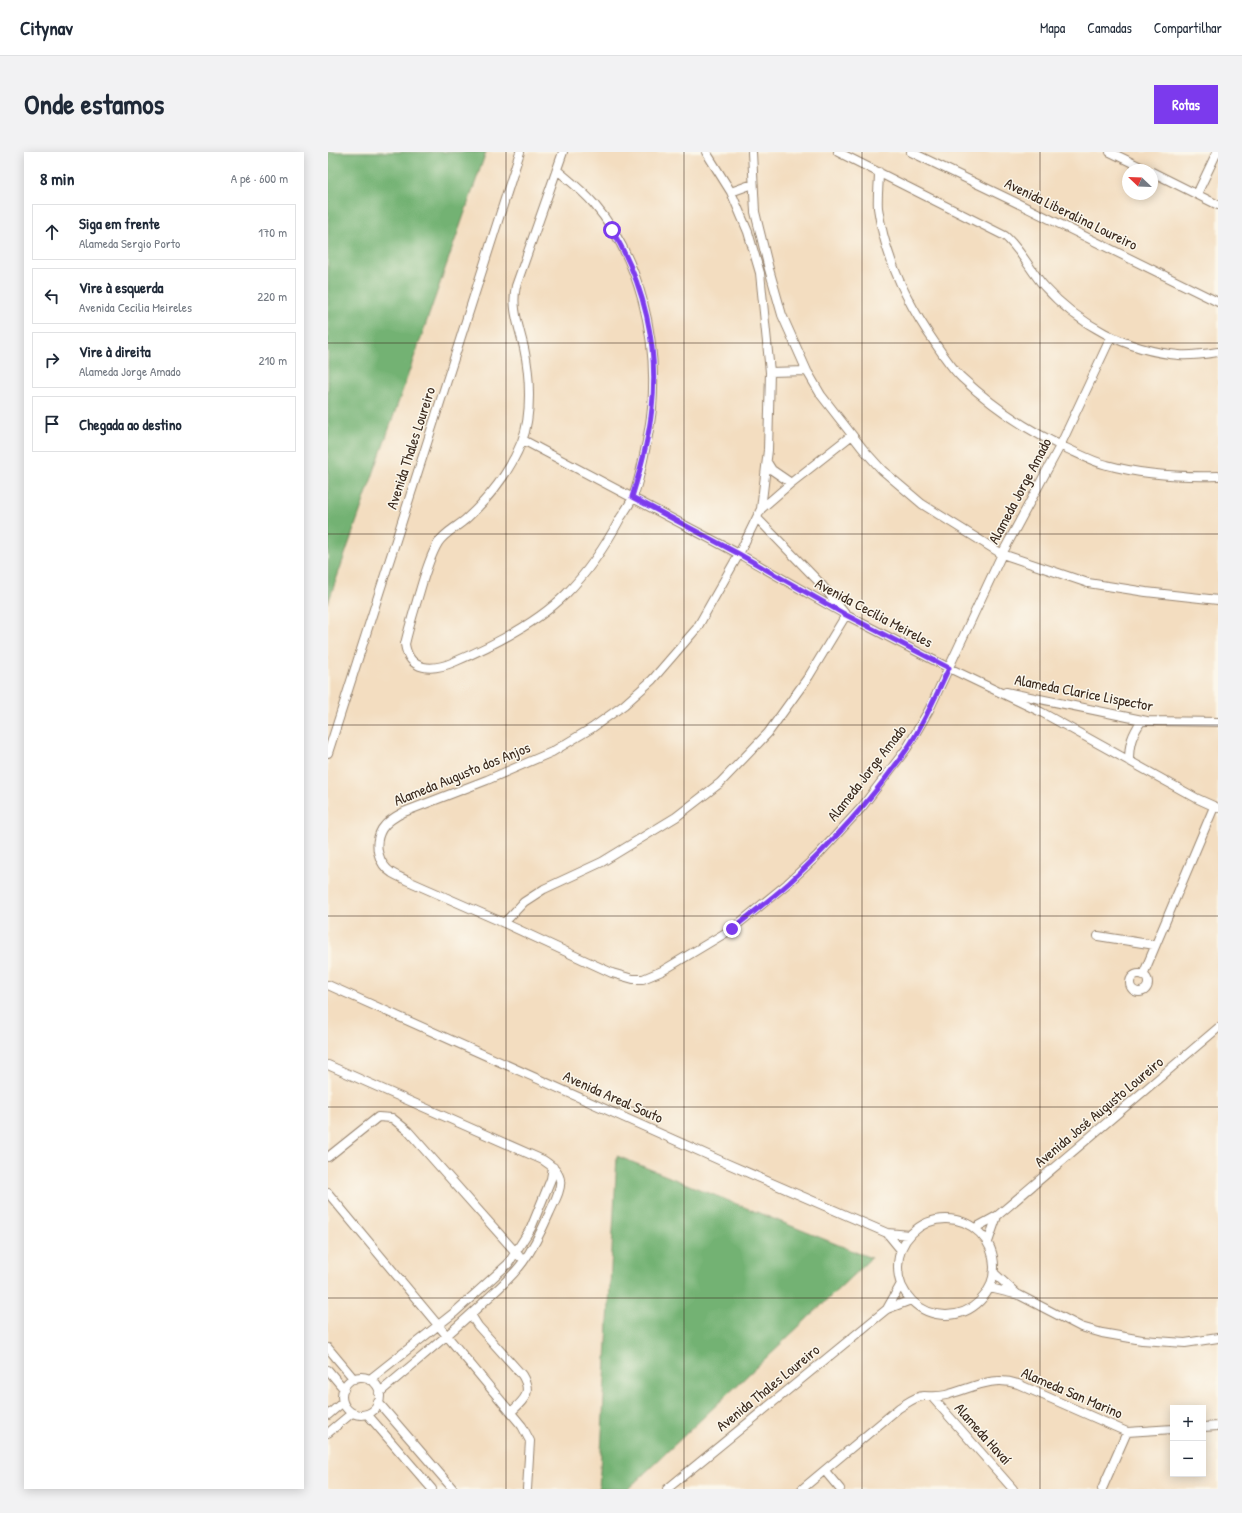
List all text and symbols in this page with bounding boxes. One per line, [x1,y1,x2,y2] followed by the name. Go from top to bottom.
[20,15,73,41] text: Citynav
[1040,18,1065,37] text: Mapa
[1087,18,1132,37] text: Camadas
[1154,18,1222,37] text: Compartilhar
[24,85,164,123] text: Onde estamos
[1154,85,1218,124] button: Rotas
[1122,164,1158,200] north arrow
[40,167,74,190] text: 8 min
[231,169,288,187] text: A pé · 600 m
[1001,172,1141,255] street label: Avenida Liberalina Loureiro
[79,213,160,234] text: Siga em frente
[41,221,63,243] icon: ahead
[603,221,621,239] route start
[258,223,287,241] text: 170 m
[79,234,180,252] text: Alameda Sergio Porto
[79,277,163,298] text: Vire à esquerda
[41,285,63,307] icon: left
[257,287,287,305] text: 220 m
[79,298,192,316] text: Avenida Cecilia Meireles
[79,341,151,362] text: Vire à direita
[41,349,63,371] icon: right
[259,351,287,369] text: 210 m
[79,362,181,380] text: Alameda Jorge Amado
[381,384,440,512] street label: Avenida Thales Loureiro
[41,413,63,435] icon: arrive
[79,414,182,435] text: Chegada ao destino
[983,434,1056,547] street label: Alameda Jorge Amado
[812,573,937,653] street label: Avenida Cecilia Meireles
[1013,669,1155,716] street label: Alameda Clarice Lispector
[822,720,911,825] street label: Alameda Jorge Amado
[390,736,533,811] street label: Alameda Augusto dos Anjos
[723,920,741,938] route end
[1030,1051,1168,1172] street label: Avenida José Augusto Loureiro
[560,1065,666,1128] street label: Avenida Areal Souto
[712,1339,824,1436] street label: Avenida Thales Loureiro
[1018,1362,1126,1423] street label: Alameda San Marino
[950,1398,1017,1469] street label: Alameda Havaí
[1170,1405,1206,1477] map controls
[1170,1405,1206,1441] button: +
[1170,1441,1206,1477] button: −

